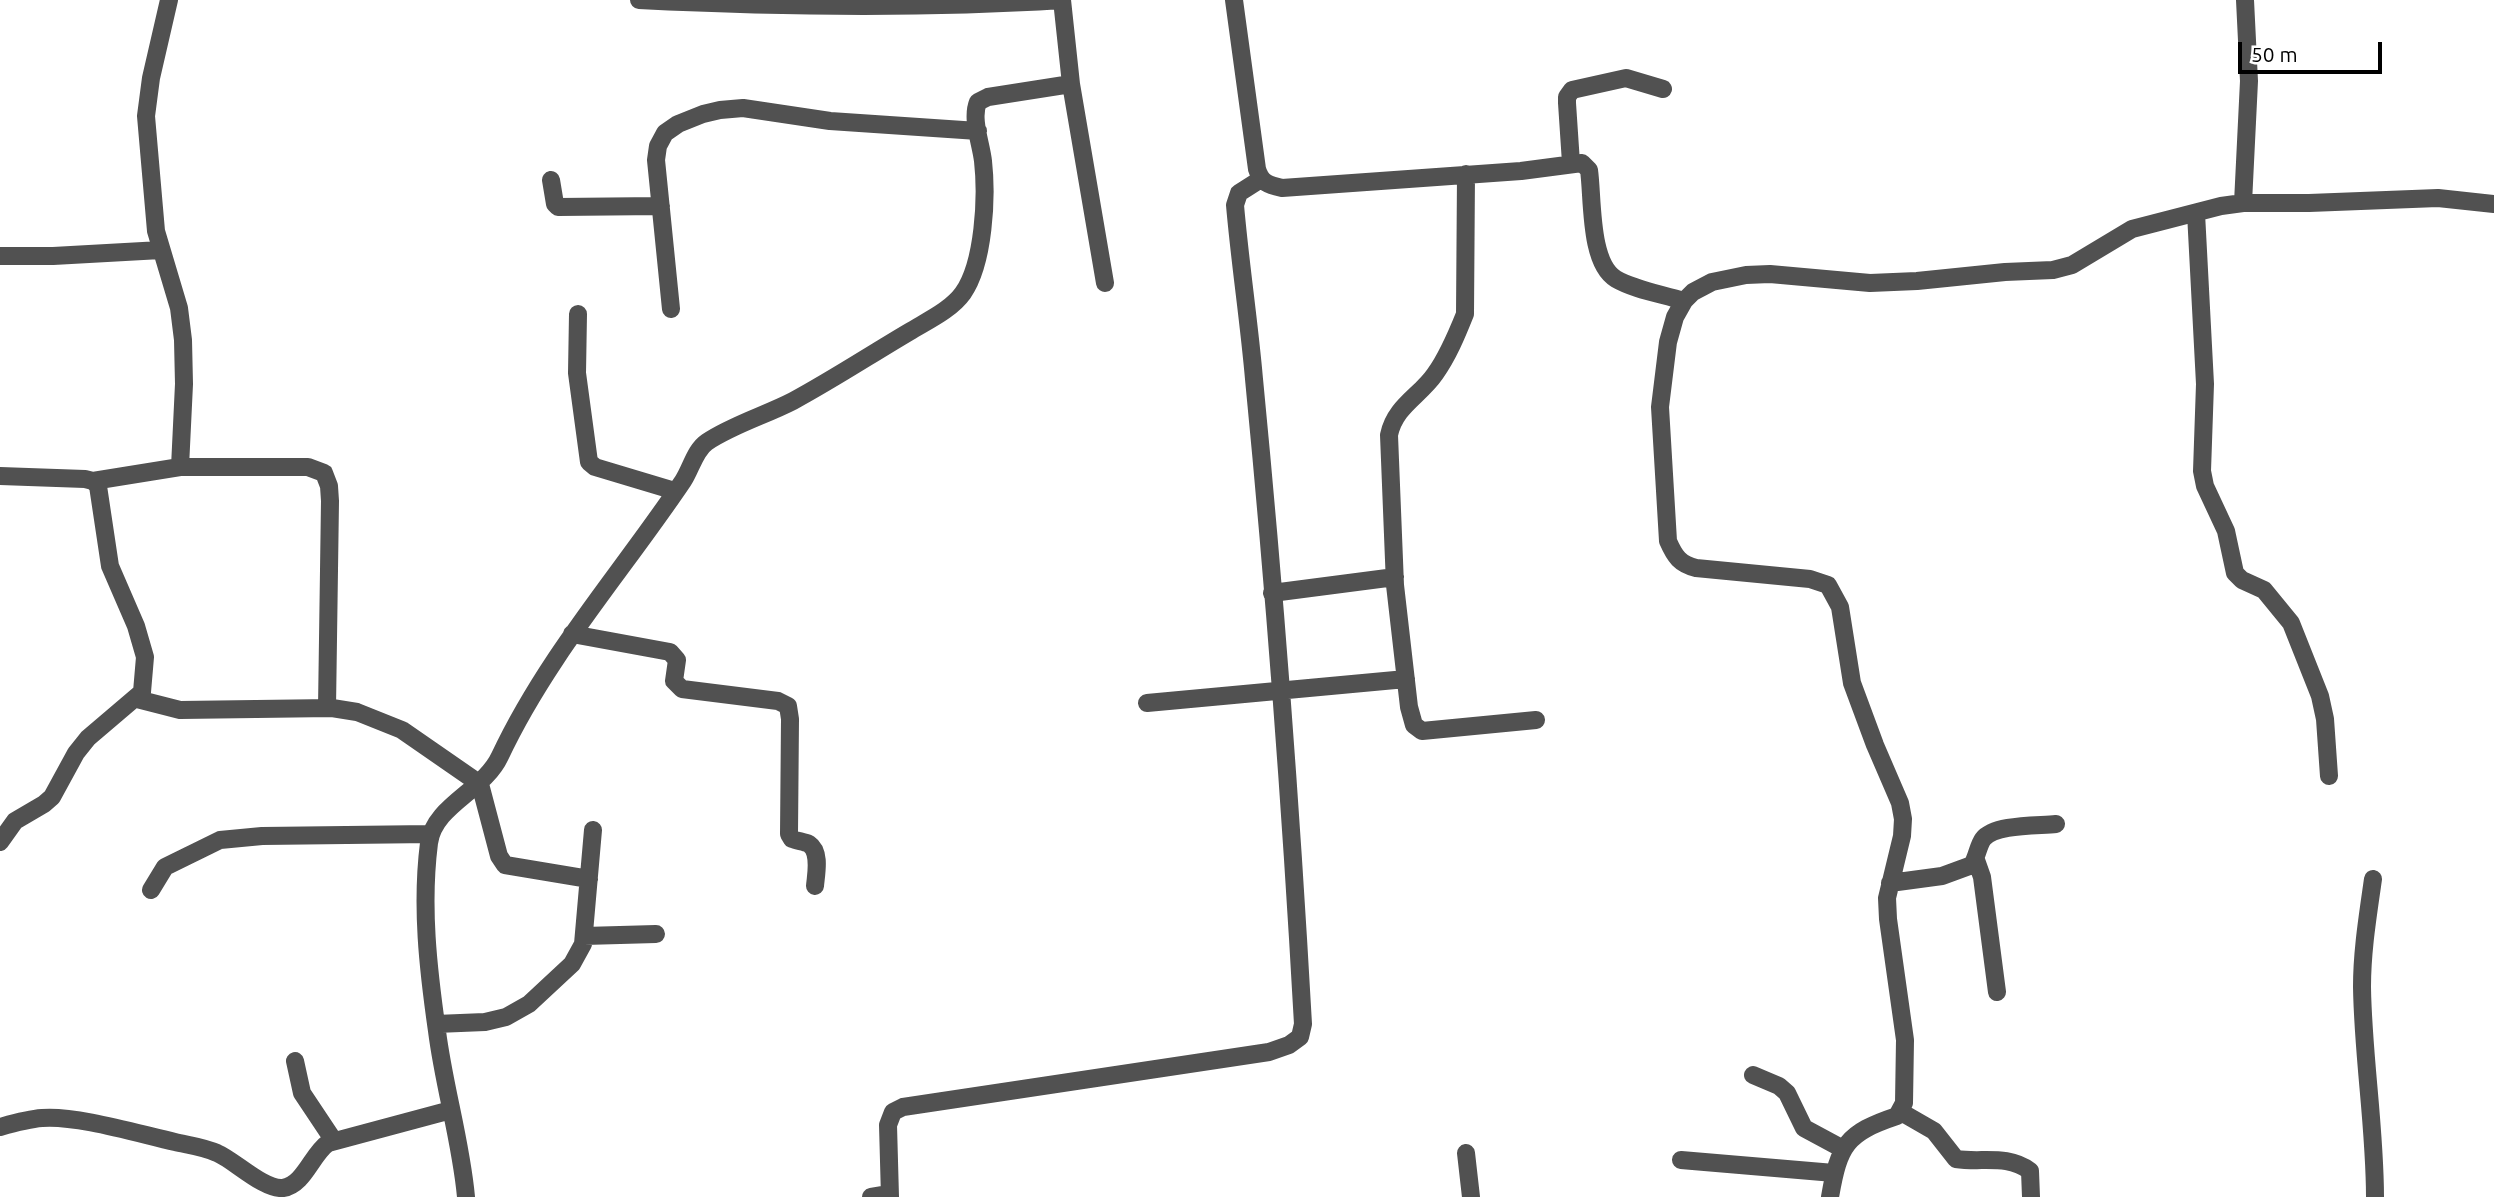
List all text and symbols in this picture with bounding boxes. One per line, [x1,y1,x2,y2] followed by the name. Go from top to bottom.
[2242,28,2386,72] scale bar
[2251,42,2298,66] text: 50 m

